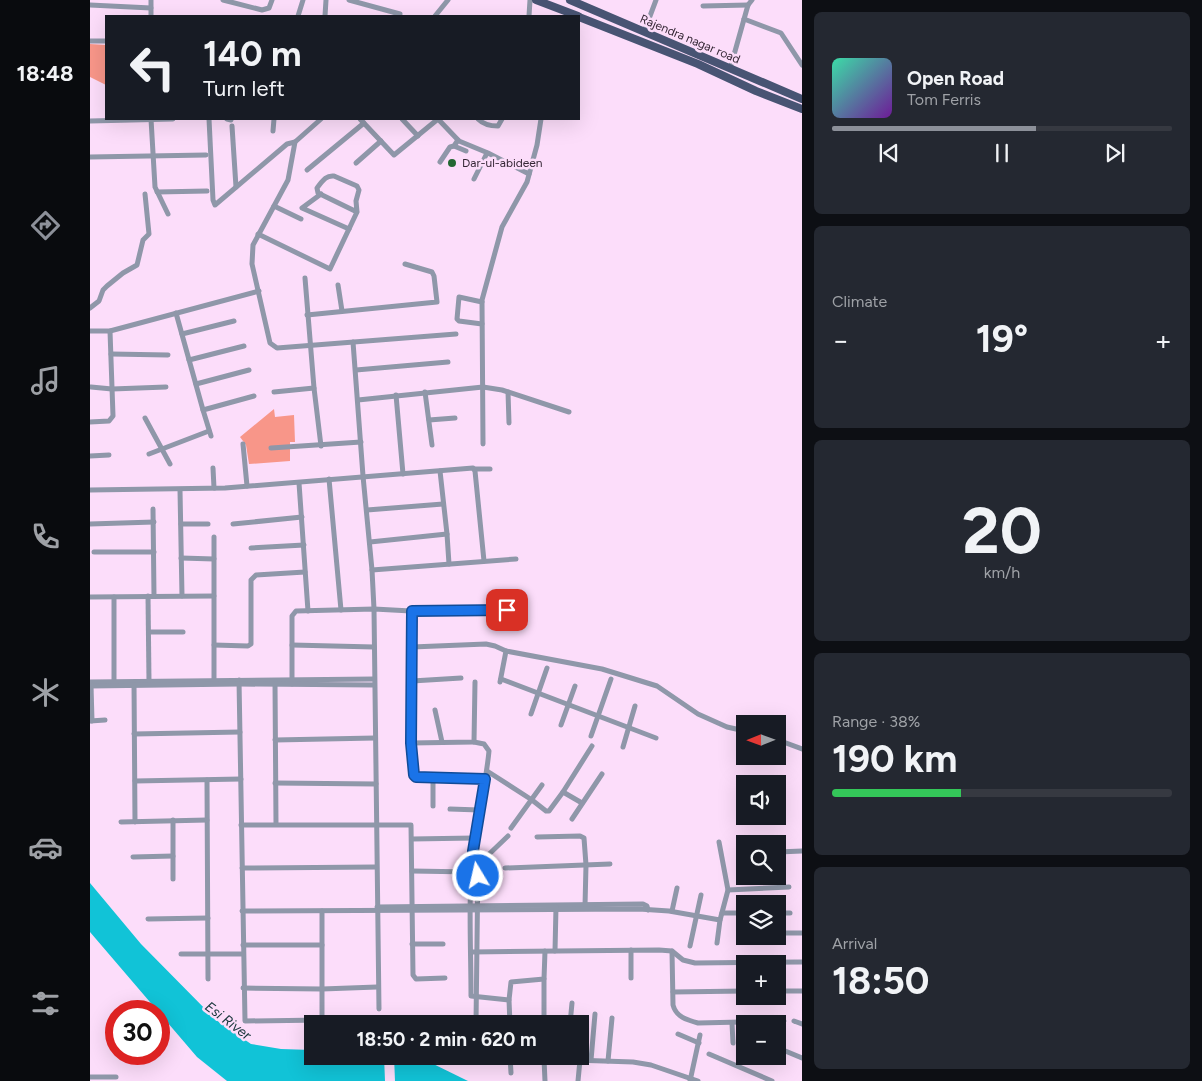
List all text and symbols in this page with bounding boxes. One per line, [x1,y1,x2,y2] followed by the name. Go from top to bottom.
[638,12,742,66] street label: Rajendra nagar road
[203,33,301,75] text: 140 m
[120,35,185,100] icon: left
[17,60,73,87] text: 18:48
[907,67,1004,90] text: Open Road
[203,75,285,102] text: Turn left
[907,90,981,109] text: Tom Ferris
[875,139,903,167] icon: previous
[988,139,1016,167] icon: pause
[1101,139,1129,167] icon: next
[462,156,543,170] place label: Dar-ul-abideen
[446,157,458,169] marker: Dar-ul-abideen
[28,208,63,243] icon: directions
[832,292,887,311] text: Climate
[976,316,1028,362] text: 19°
[832,323,849,357] text: −
[1155,323,1172,357] text: +
[28,363,63,398] icon: music
[962,491,1042,569] text: 20
[28,519,63,554] icon: phone
[984,563,1020,582] text: km/h
[486,589,528,631] pin
[493,596,521,624] icon: arrive
[28,675,63,710] icon: climate
[832,712,920,731] text: Range · 38%
[736,715,786,765] north arrow
[736,715,786,1065] map controls
[832,736,957,782] text: 190 km
[736,775,786,825] button: sound
[28,830,63,865] icon: car
[736,835,786,885] button: search
[451,849,503,901] position arrow
[736,895,786,945] button: layers
[832,934,877,953] text: Arrival
[736,955,786,1005] button: +
[832,958,929,1004] text: 18:50
[28,986,63,1021] icon: filters
[202,998,255,1045] water label: Esi River
[105,1000,170,1065] speed limit sign: 30
[736,1015,786,1065] button: −
[357,1028,536,1051] text: 18:50 · 2 min · 620 m

